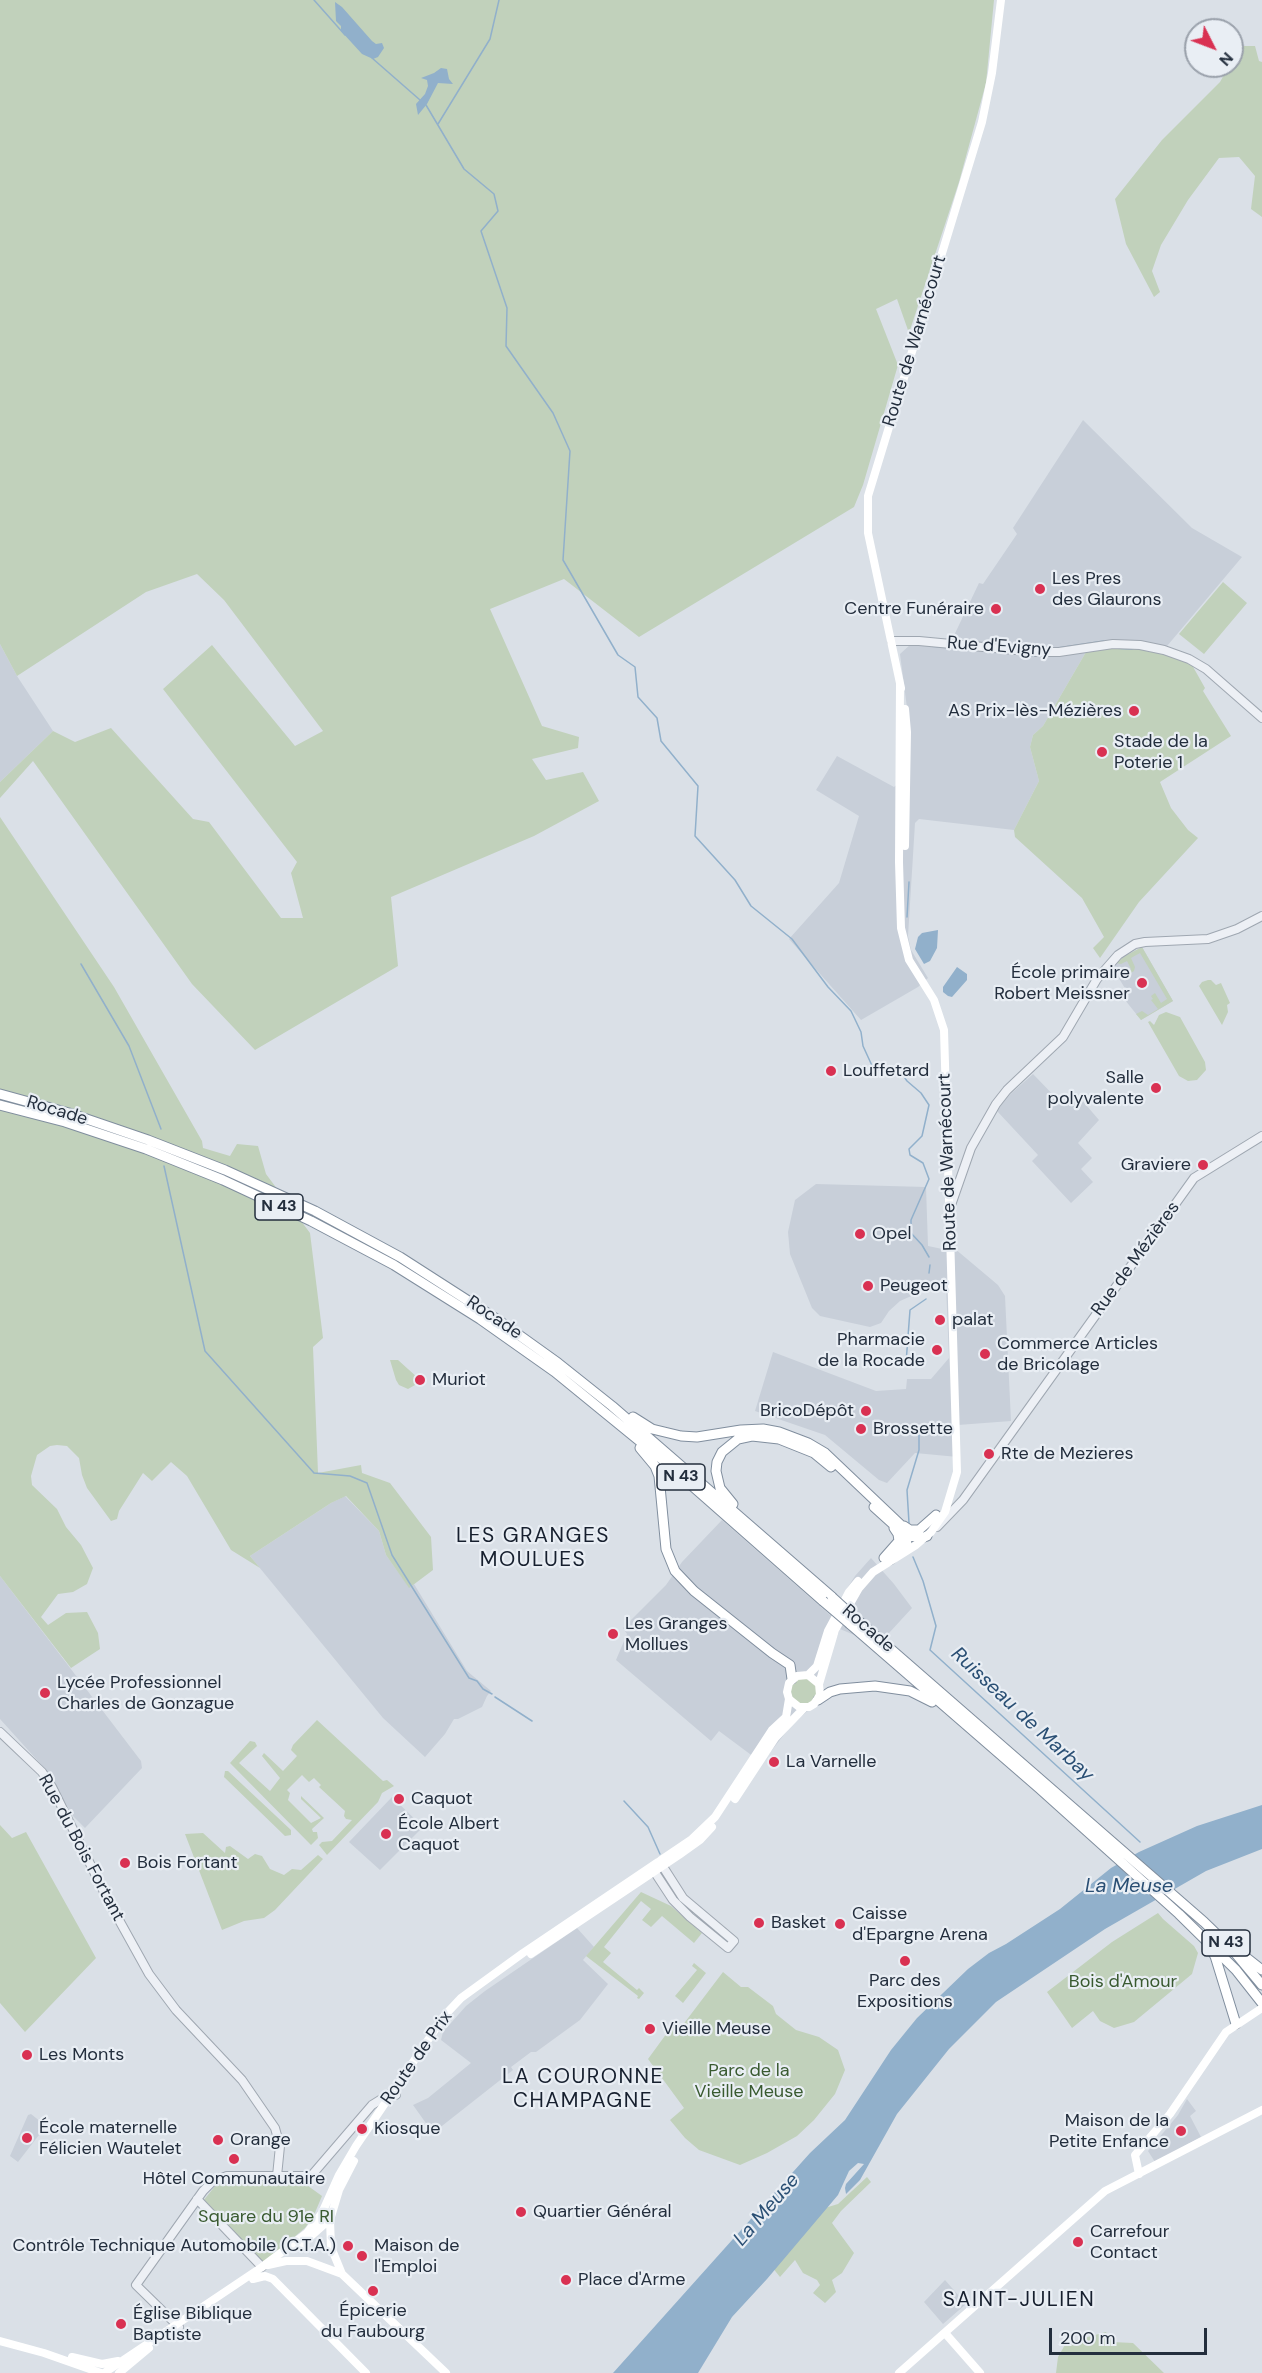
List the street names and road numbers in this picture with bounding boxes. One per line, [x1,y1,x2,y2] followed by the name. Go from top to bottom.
[879,253,951,429] street label: Route de Warnécourt
[946,633,1052,661] street label: Rue d'Evigny
[934,1073,962,1251] street label: Route de Warnécourt
[24,1092,90,1130] street label: Rocade
[255,1194,303,1220] road number: N 43
[1087,1198,1185,1320] street label: Rue de Mézières
[462,1292,526,1344] street label: Rocade
[657,1464,705,1490] road number: N 43
[837,1600,899,1658] street label: Rocade
[33,1771,129,1925] street label: Rue du Bois Fortant
[1202,1930,1250,1956] road number: N 43
[377,2007,457,2109] street label: Route de Prix

